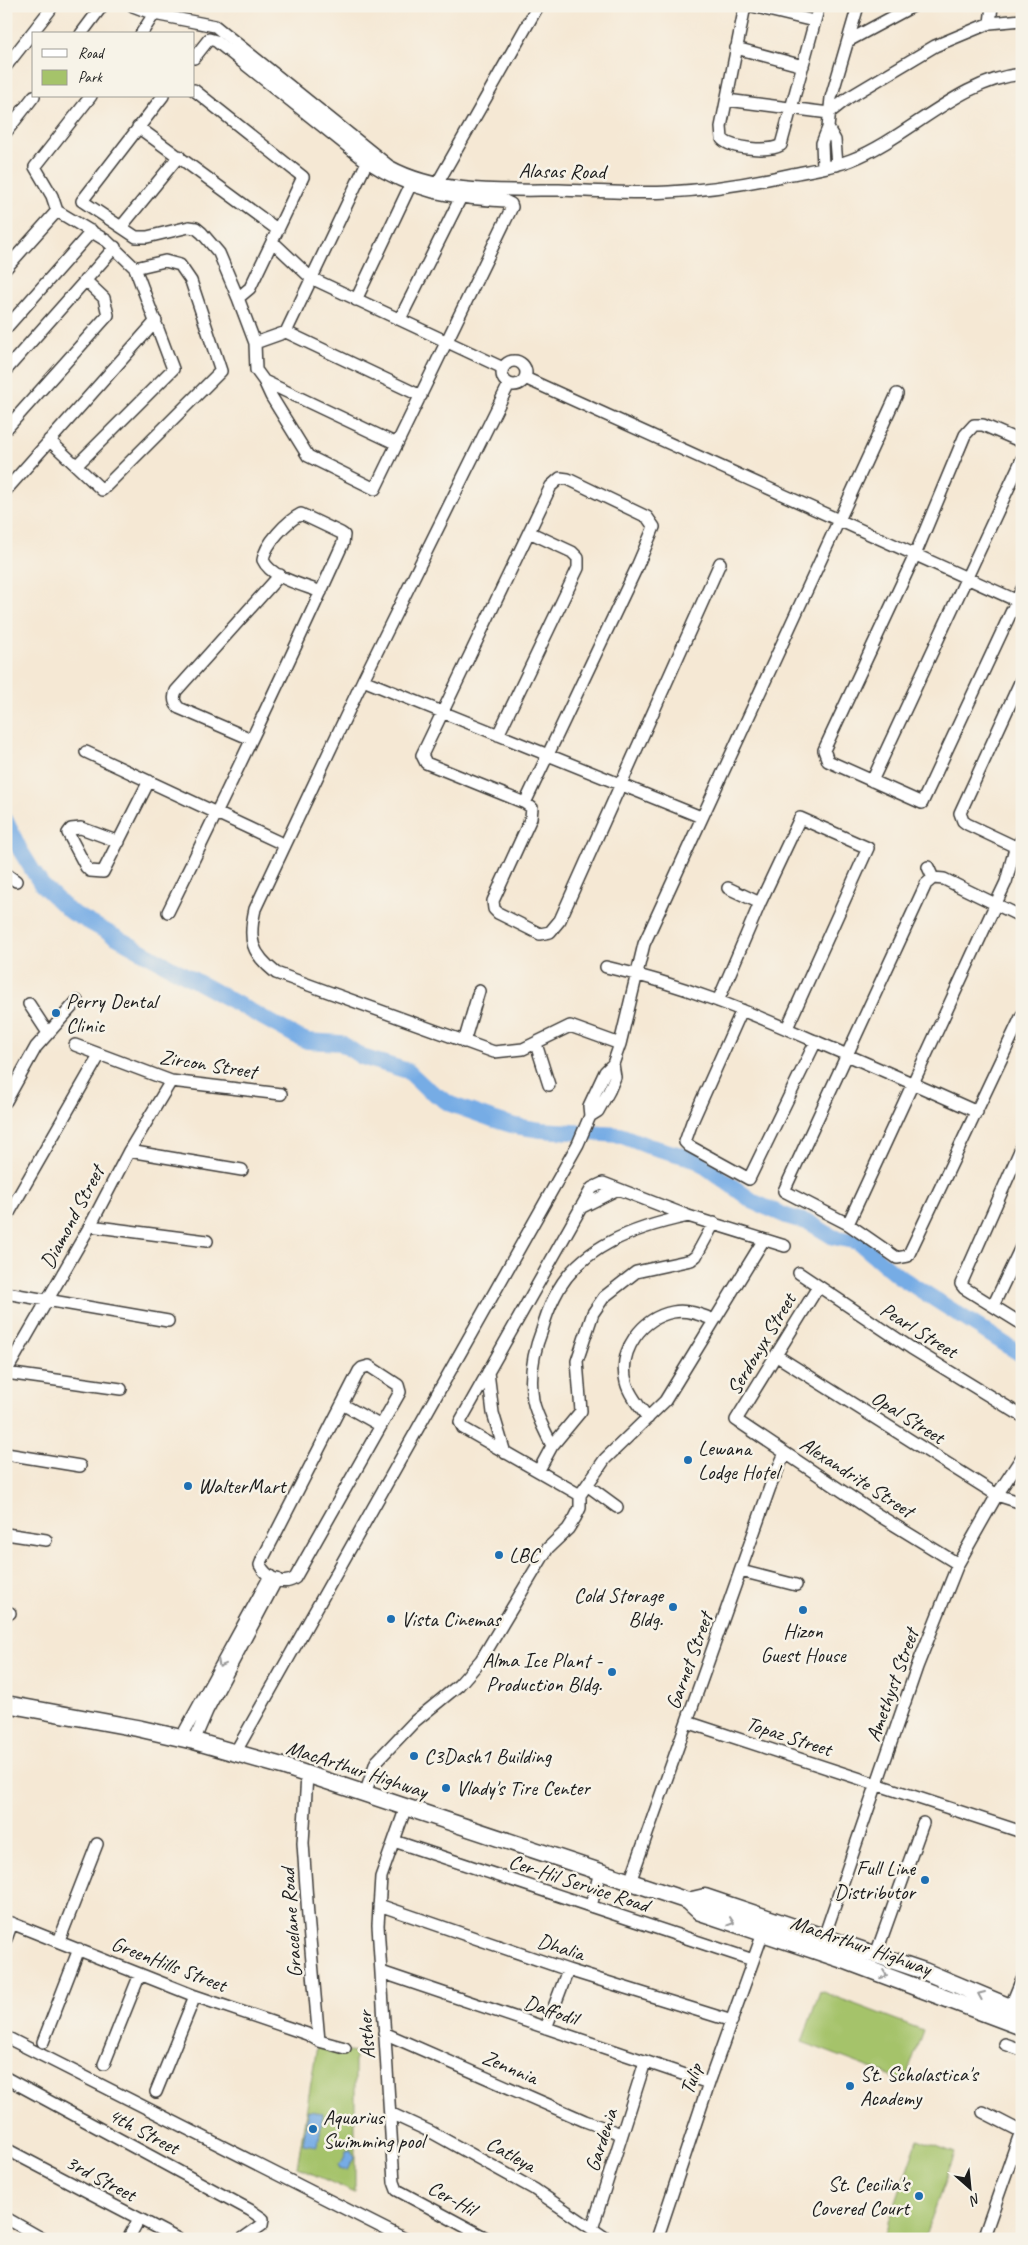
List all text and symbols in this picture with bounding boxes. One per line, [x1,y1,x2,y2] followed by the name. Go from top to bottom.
[32,32,195,98] legend
[78,44,105,63] text: Road
[78,68,103,87] text: Park
[518,157,609,185] street label: Alasas Road
[66,988,160,1038] place label: Perry Dental Clinic
[50,1007,62,1019] marker: Perry Dental Clinic
[158,1044,261,1085] street label: Zircon Street
[34,1159,111,1273] street label: Diamond Street
[720,1287,803,1400] street label: Serdonyx Street
[876,1296,964,1365] street label: Pearl Street
[866,1384,951,1451] street label: Opal Street
[795,1431,921,1525] street label: Alexandrite Street
[698,1435,782,1485] place label: Lewana Lodge Hotel
[682,1454,694,1466] marker: Lewana Lodge Hotel
[198,1473,287,1499] place label: WalterMart
[182,1480,194,1492] marker: WalterMart
[509,1542,542,1568] place label: LBC
[493,1549,505,1561] marker: LBC
[574,1582,665,1632] place label: Cold Storage Bldg.
[667,1601,679,1613] marker: Cold Storage Bldg.
[797,1604,809,1616] marker: Hizon Guest House
[401,1606,502,1632] place label: Vista Cinemas
[660,1606,720,1713] street label: Garnet Street
[385,1613,397,1625] marker: Vista Cinemas
[760,1618,847,1668] place label: Hizon Guest House
[860,1622,925,1745] street label: Amethyst Street
[482,1647,603,1697] place label: Alma Ice Plant - Production Bldg.
[217,1659,227,1668] one-way arrow
[606,1666,618,1678] marker: Alma Ice Plant - Production Bldg.
[743,1710,837,1763] street label: Topaz Street
[283,1734,433,1805] street label: MacArthur Highway
[424,1743,553,1769] place label: C3Dash1 Building
[408,1750,420,1762] marker: C3Dash1 Building
[456,1775,591,1801] place label: Vlady's Tire Center
[440,1782,452,1794] marker: Vlady's Tire Center
[506,1848,656,1919] street label: Cer-Hil Service Road
[834,1855,916,1905] place label: Full Line Distributor
[274,1864,308,1979] street label: Gracelane Road
[919,1874,931,1886] marker: Full Line Distributor
[787,1909,937,1982] street label: MacArthur Highway
[726,1916,734,1926] one-way arrow
[534,1927,590,1967] street label: Dhalia
[108,1930,232,1999] street label: GreenHills Street
[880,1969,888,1979] one-way arrow
[521,1989,584,2032] street label: Daffodil
[977,1991,986,2002] one-way arrow
[351,2008,381,2060] street label: Asther
[478,2044,544,2091] street label: Zennnia
[674,2059,709,2098] street label: Tulip
[860,2061,979,2111] place label: St. Scholastica's Academy
[844,2080,856,2092] marker: St. Scholastica's Academy
[104,2102,186,2161] street label: 4th Street
[323,2104,428,2154] place label: Aquarius Swimming pool
[579,2104,624,2175] street label: Gardenia
[307,2123,319,2135] marker: Aquarius Swimming pool
[482,2130,542,2179] street label: Catleya
[61,2149,142,2208] street label: 3rd Street
[946,2162,996,2212] north arrow
[810,2171,911,2221] place label: St. Cecilia's Covered Court
[424,2174,483,2223] street label: Cer-Hil
[913,2190,925,2202] marker: St. Cecilia's Covered Court
[966,2190,983,2210] text: N

